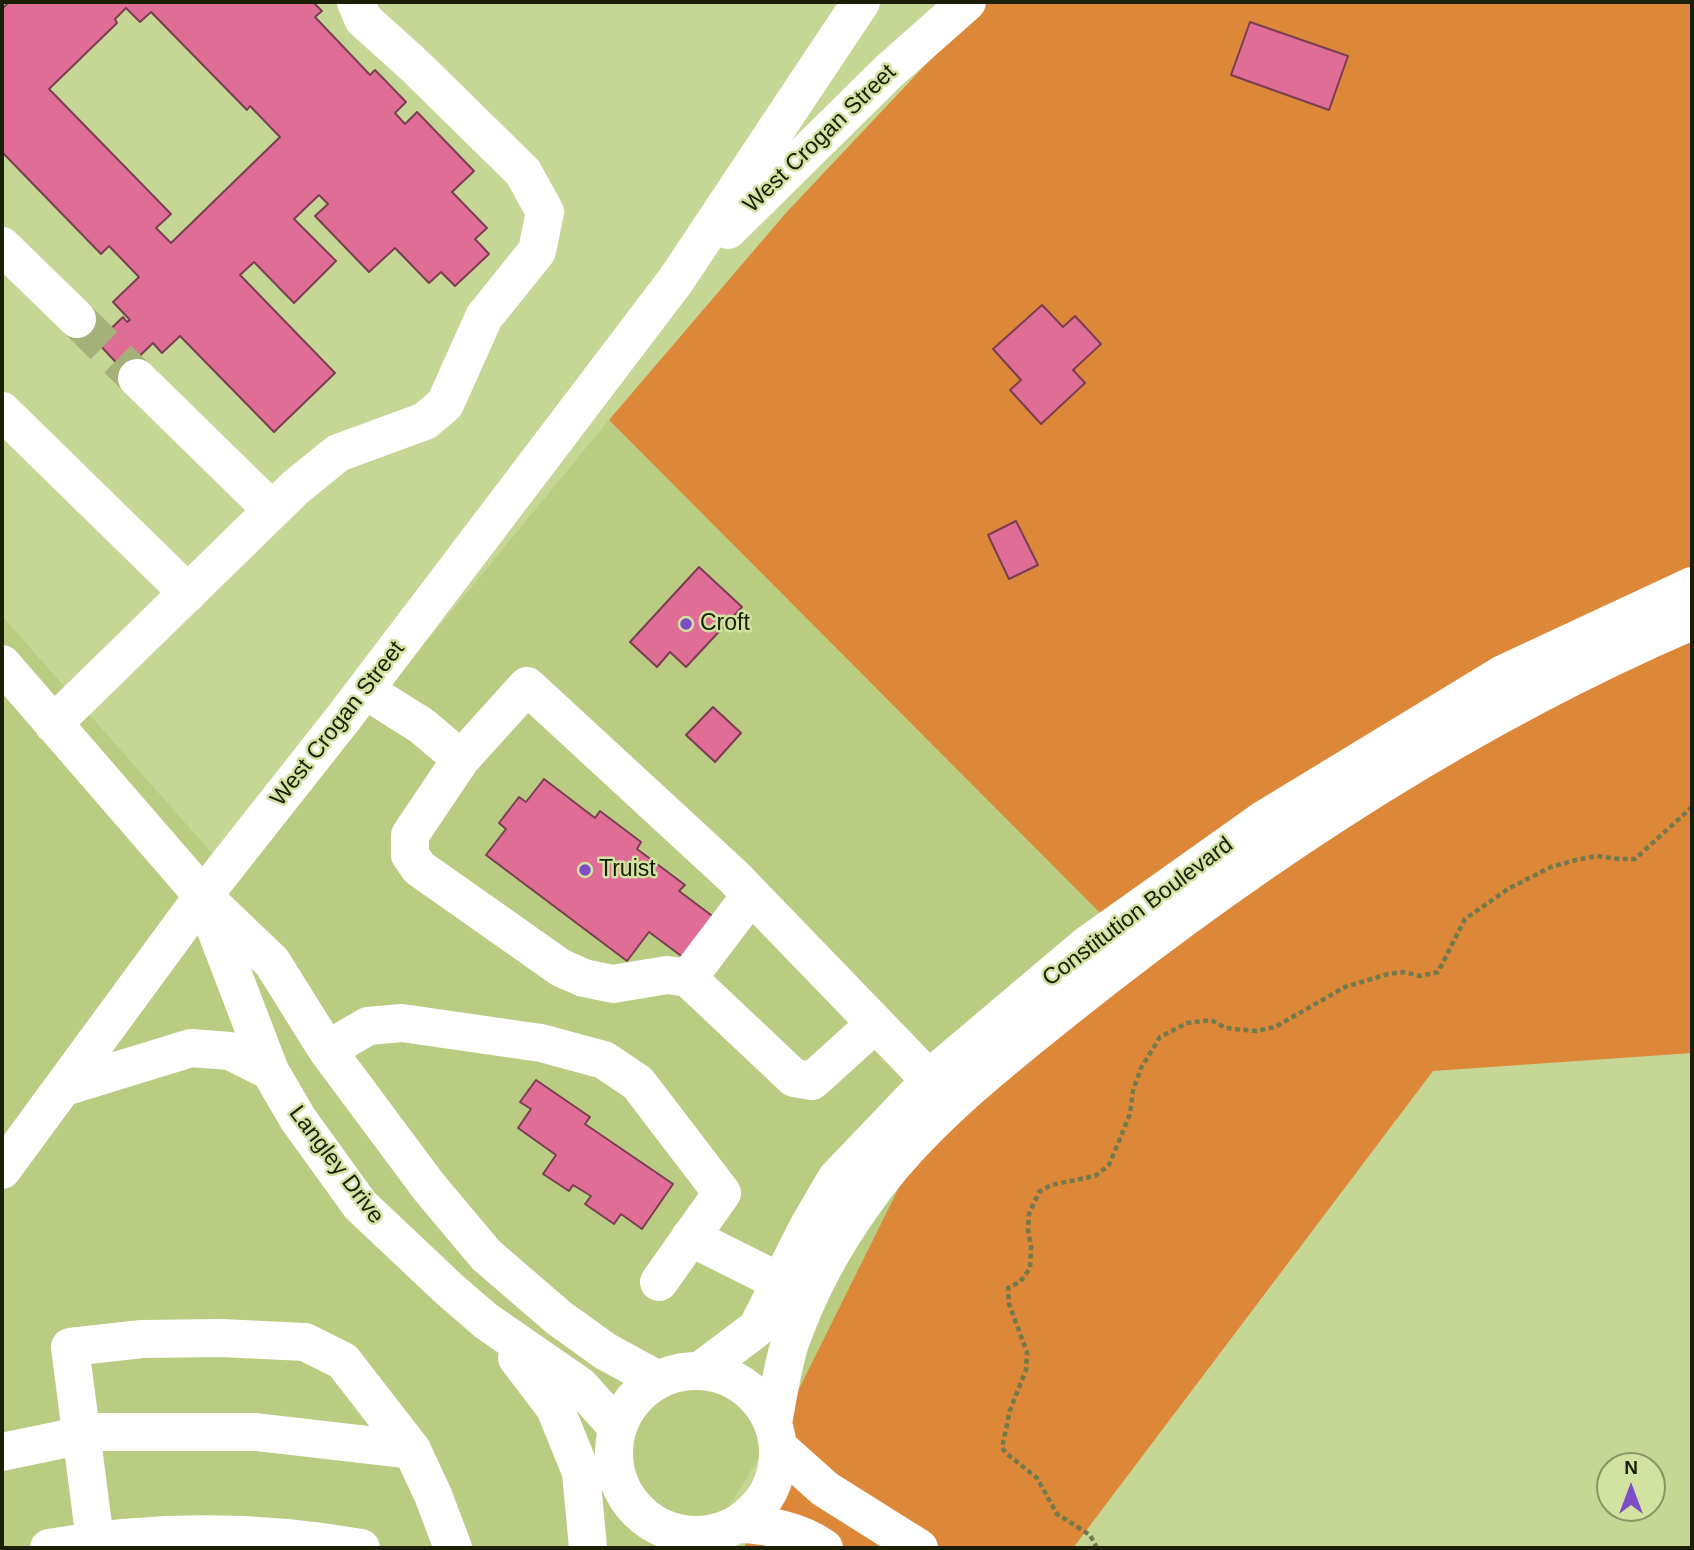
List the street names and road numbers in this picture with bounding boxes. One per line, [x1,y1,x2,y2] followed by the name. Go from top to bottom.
[738,59,902,219] street label: West Crogan Street
[265,636,411,812] street label: West Crogan Street
[1037,831,1239,993] street label: Constitution Boulevard
[283,1101,389,1229] street label: Langley Drive

